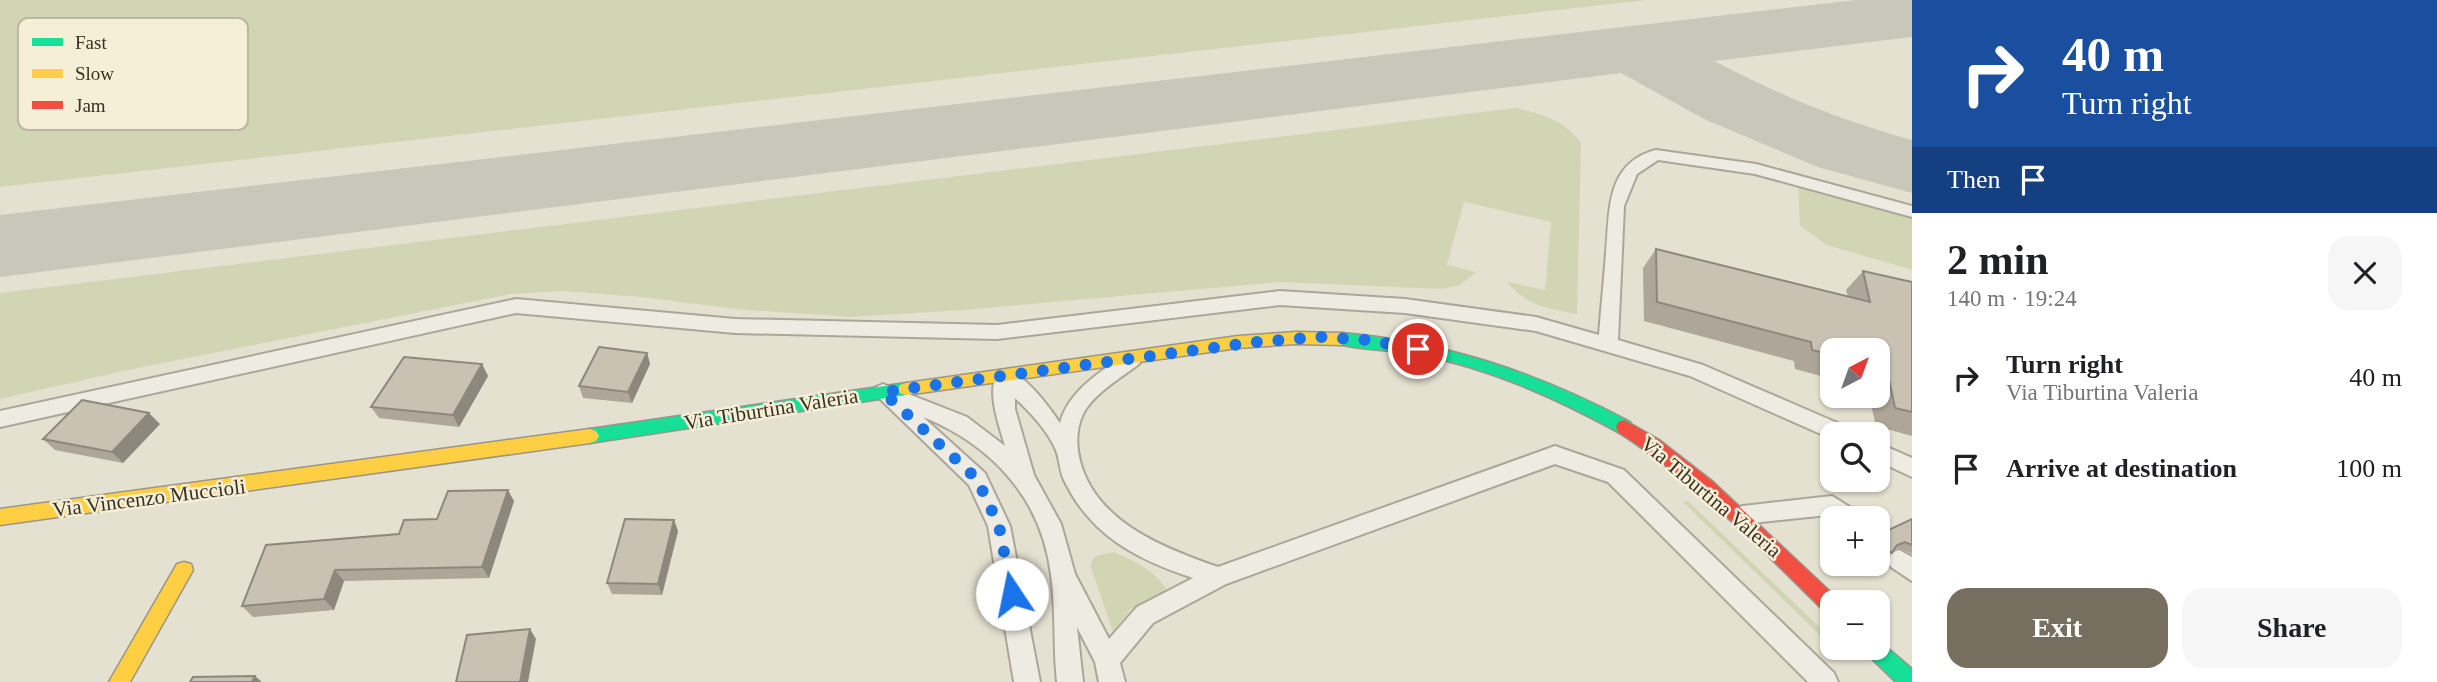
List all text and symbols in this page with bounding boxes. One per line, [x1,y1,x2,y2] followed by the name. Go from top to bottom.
[18,18,248,130] legend
[2062,27,2164,82] text: 40 m
[1947,28,2038,119] icon: right
[75,32,107,53] text: Fast
[75,63,114,84] text: Slow
[2062,85,2192,121] text: Turn right
[75,95,106,116] text: Jam
[2014,161,2052,199] icon: arrive
[1947,165,2000,194] text: Then
[2328,236,2402,310] button: close
[1947,237,2049,283] text: 2 min
[1947,286,2077,311] text: 140 m · 19:24
[1388,319,1448,379] pin
[1399,330,1437,368] icon: arrive
[1820,338,1890,408] north arrow
[1820,338,1890,660] map controls
[2006,350,2123,379] text: Turn right
[1947,359,1985,397] icon: right
[2349,363,2402,392] text: 40 m
[2006,380,2198,405] text: Via Tiburtina Valeria
[682,383,860,435] street label: Via Tiburtina Valeria
[1820,422,1890,492] button: search
[1636,431,1787,563] street label: Via Tiburtina Valeria
[1947,450,1985,488] icon: arrive
[2006,454,2237,483] text: Arrive at destination
[2336,454,2402,483] text: 100 m
[51,474,247,522] street label: Via Vincenzo Muccioli
[1820,506,1890,576] button: +
[975,557,1049,631] position arrow
[1947,588,2168,668] button: Exit
[2182,588,2402,668] button: Share
[1820,590,1890,660] button: −

